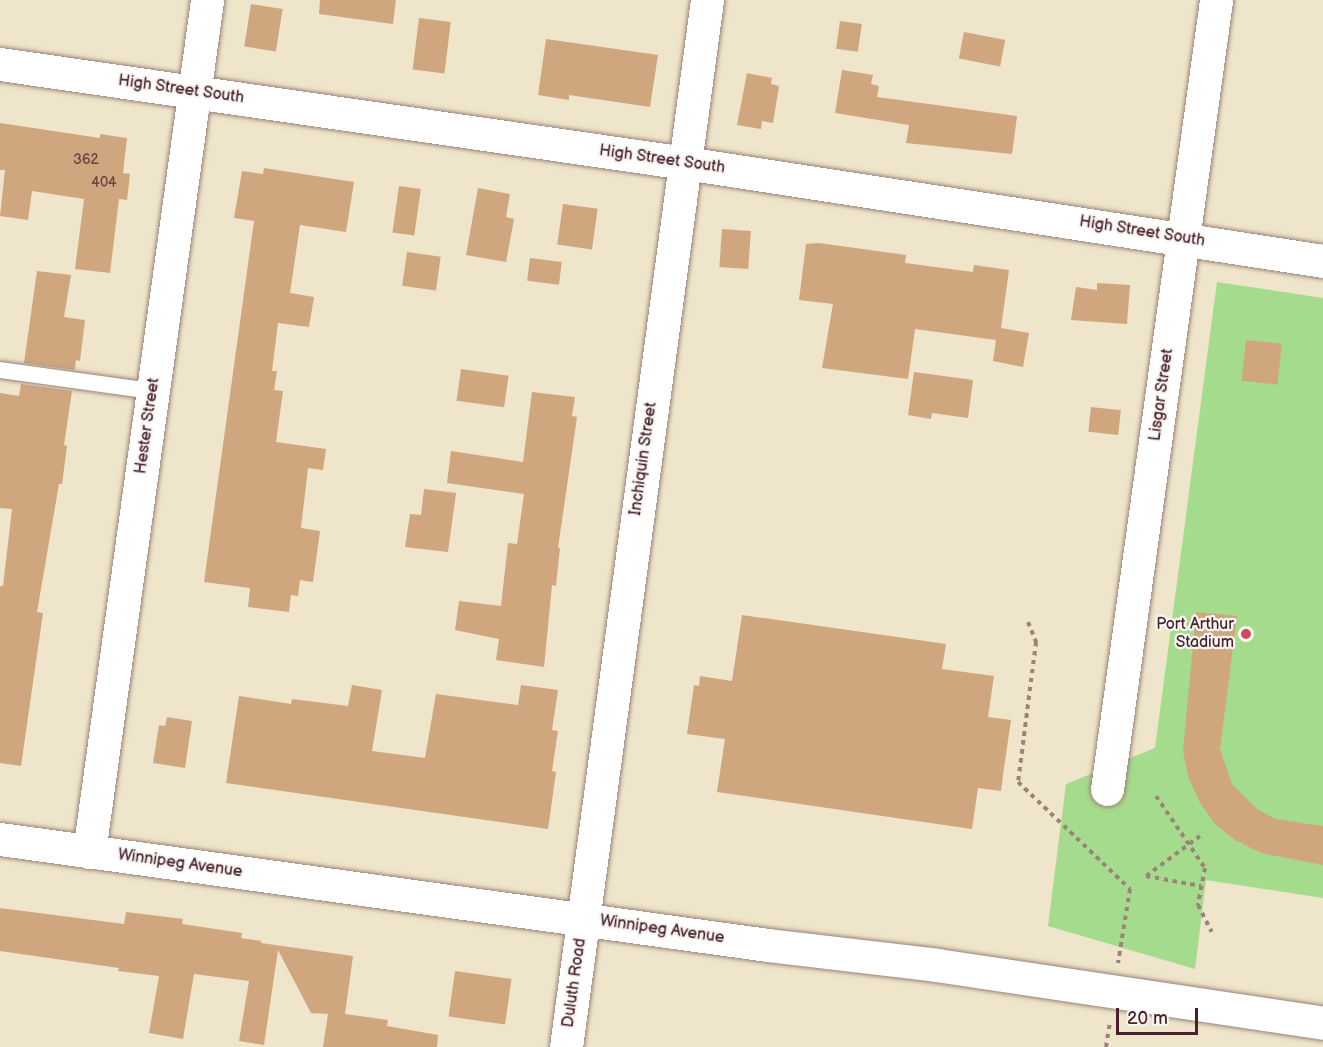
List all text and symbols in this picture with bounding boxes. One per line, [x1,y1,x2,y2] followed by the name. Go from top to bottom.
[117,72,245,108] street label: High Street South
[598,142,726,178] street label: High Street South
[73,152,99,168] house number: 362
[91,175,117,191] house number: 404
[1078,213,1206,251] street label: High Street South
[1146,348,1178,442] street label: Lisgar Street
[132,377,164,475] street label: Hester Street
[627,401,661,517] street label: Inchiquin Street
[1156,615,1234,653] place label: Port Arthur Stadium
[1239,627,1253,641] marker: Port Arthur Stadium
[117,846,243,882] street label: Winnipeg Avenue
[599,912,725,948] street label: Winnipeg Avenue
[559,937,591,1029] street label: Duluth Road
[1119,996,1202,1034] scale bar
[1127,1008,1168,1029] text: 20 m

